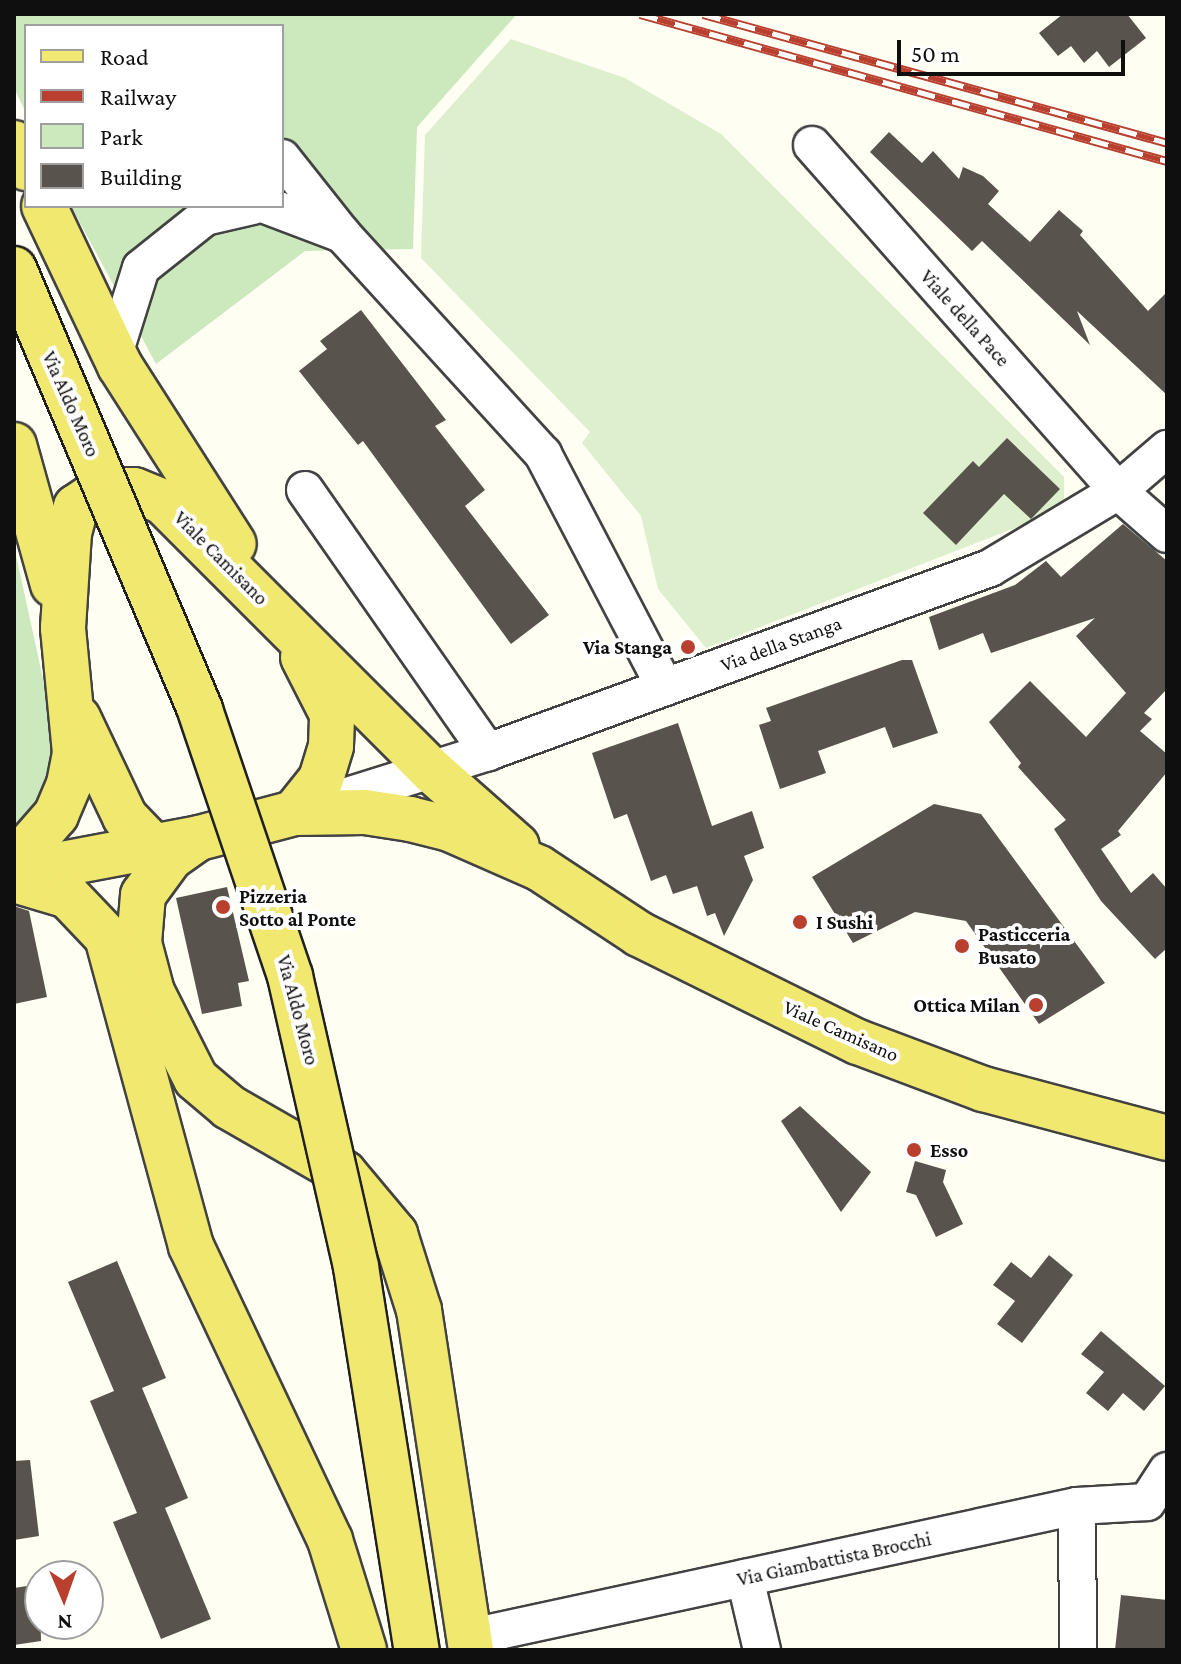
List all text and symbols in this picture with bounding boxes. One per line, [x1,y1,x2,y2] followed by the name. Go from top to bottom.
[24,24,284,208] legend
[901,24,1129,74] scale bar
[911,40,960,67] text: 50 m
[100,43,149,70] text: Road
[100,83,176,110] text: Railway
[100,123,143,150] text: Park
[100,163,182,190] text: Building
[915,265,1015,371] street label: Viale della Pace
[37,347,105,461] street label: Via Aldo Moro
[169,506,273,610] street label: Viale Camisano
[717,611,845,677] street label: Via della Stanga
[583,635,672,659] place label: Via Stanga
[679,638,697,656] marker: Via Stanga
[239,884,356,931] place label: Pizzeria Sotto al Ponte
[214,898,232,916] marker: Pizzeria Sotto al Ponte
[816,910,873,934] place label: I Sushi
[791,913,809,931] marker: I Sushi
[978,922,1070,969] place label: Pasticceria Busato
[953,937,971,955] marker: Pasticceria Busato
[272,952,324,1068] street label: Via Aldo Moro
[913,993,1020,1017] place label: Ottica Milan
[780,995,902,1067] street label: Viale Camisano
[1027,996,1045,1014] marker: Ottica Milan
[930,1138,968,1162] place label: Esso
[905,1141,923,1159] marker: Esso
[735,1527,933,1591] street label: Via Giambattista Brocchi
[24,1560,104,1640] north arrow
[57,1610,73,1635] text: N

